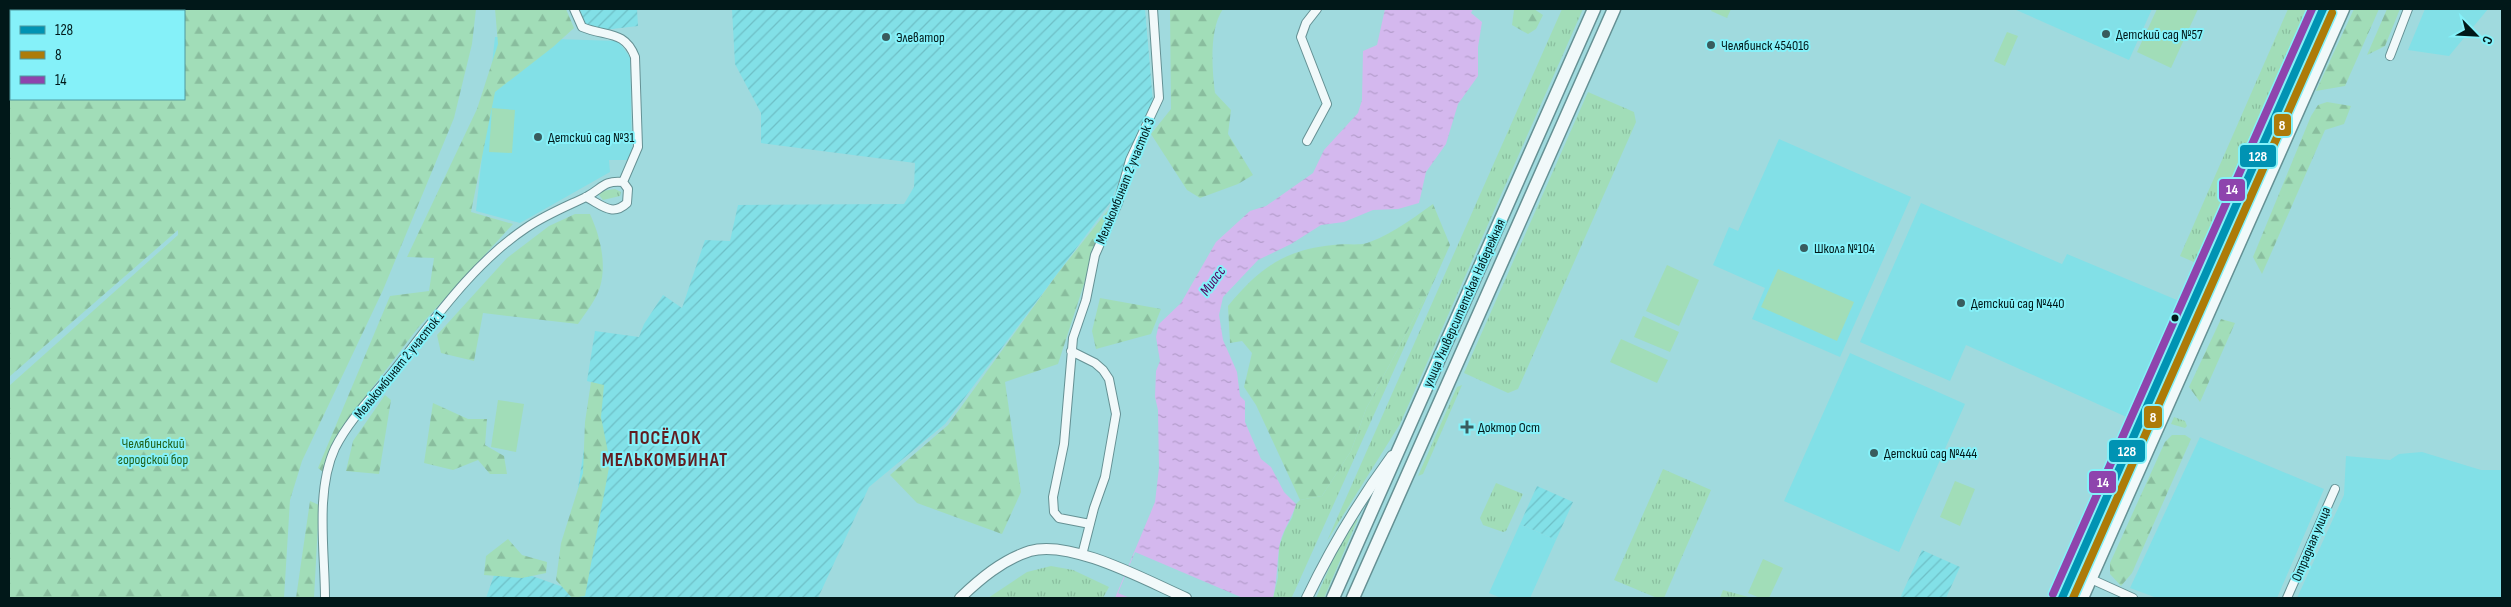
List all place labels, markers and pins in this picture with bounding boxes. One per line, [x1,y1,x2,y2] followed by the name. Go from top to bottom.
[2116,26,2203,43] place label: Детский сад №57
[2100,28,2112,40] marker: Детский сад №57
[896,29,945,46] place label: Элеватор
[880,31,892,43] marker: Элеватор
[1721,37,1809,54] place label: Челябинск 454016
[1705,39,1717,51] marker: Челябинск 454016
[548,129,634,146] place label: Детский сад №31
[532,131,544,143] marker: Детский сад №31
[1814,240,1875,257] place label: Школа №104
[1798,242,1810,254] marker: Школа №104
[1971,295,2065,312] place label: Детский сад №440
[1955,297,1967,309] marker: Детский сад №440
[2170,313,2180,323] unlabelled marker
[1478,419,1540,436] place label: Доктор Ост
[1460,420,1474,434] marker: Доктор Ост
[1884,445,1977,462] place label: Детский сад №444
[1868,447,1880,459] marker: Детский сад №444

